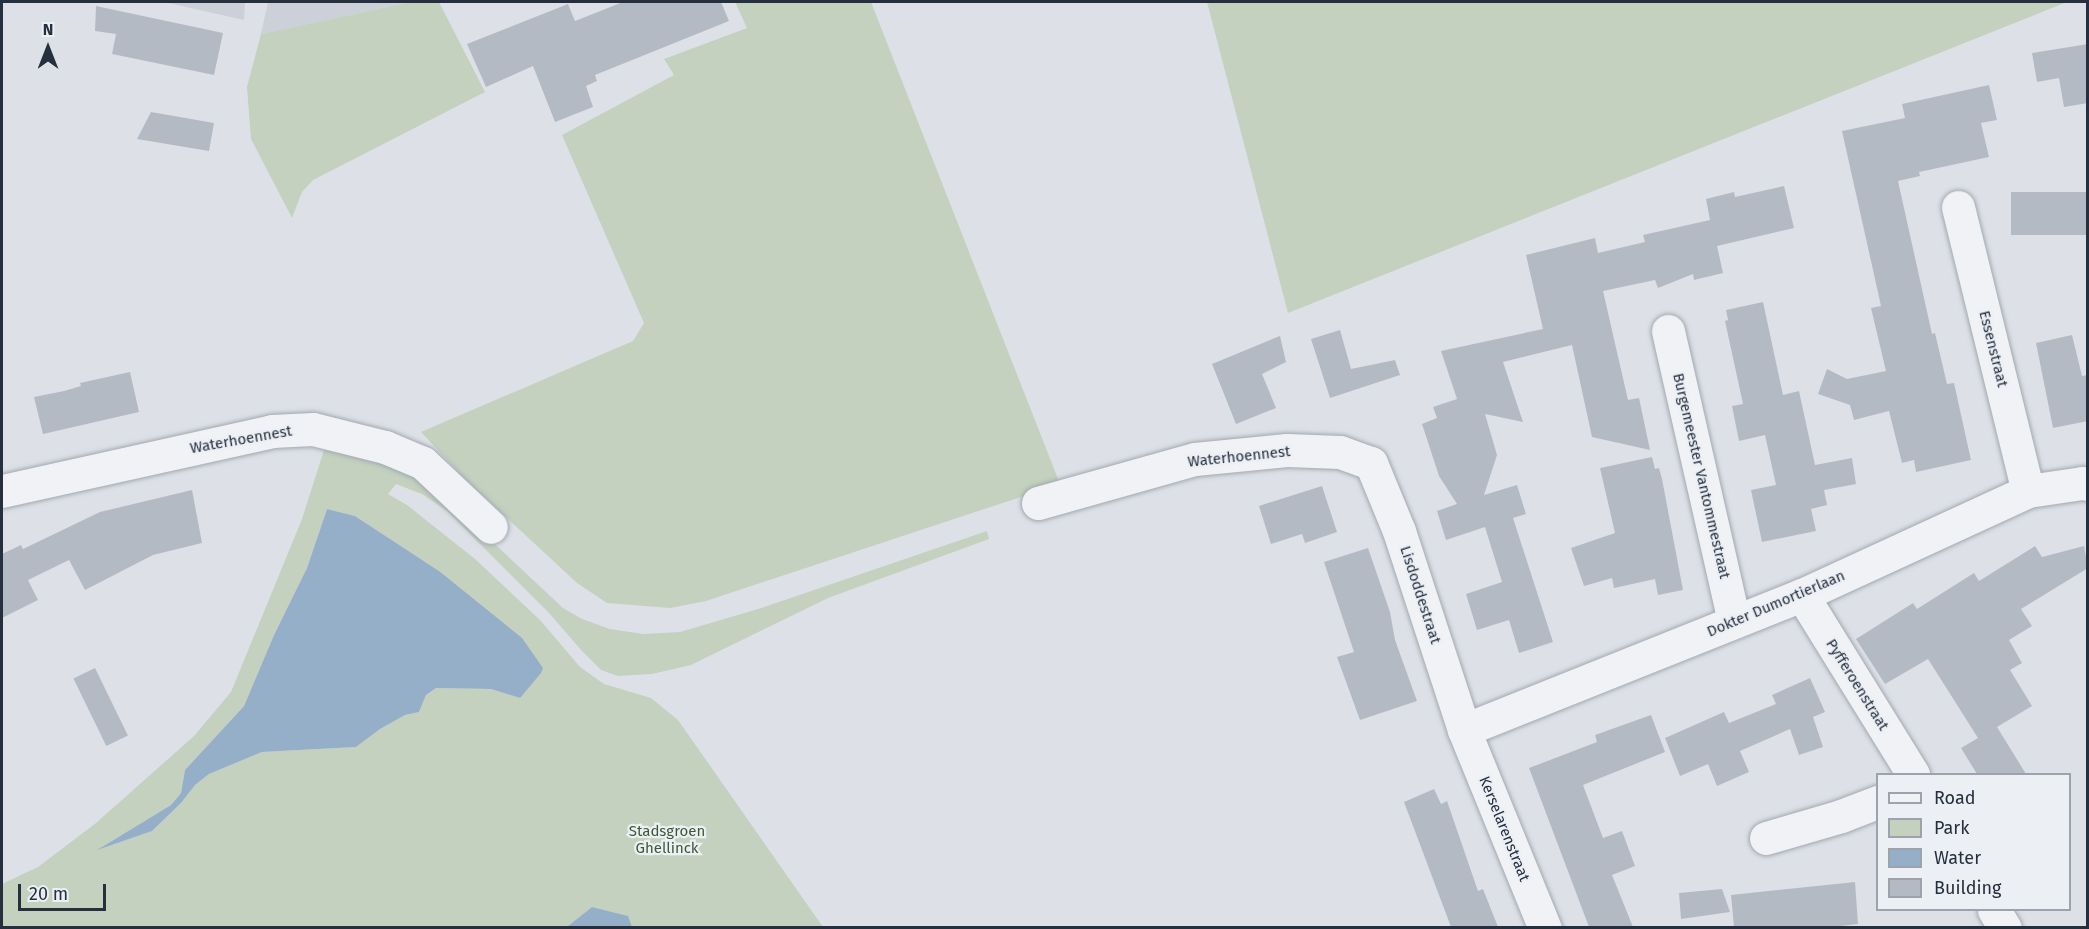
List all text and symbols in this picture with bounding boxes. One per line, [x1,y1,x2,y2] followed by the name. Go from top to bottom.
[18,18,78,78] north arrow
[43,20,53,39] text: N
[1975,309,2011,389] street label: Essenstraat
[1669,371,1733,581] street label: Burgemeester Vantommestraat
[189,422,293,458] street label: Waterhoennest
[1187,443,1291,471] street label: Waterhoennest
[1396,544,1444,646] street label: Lisdoddestraat
[1704,567,1848,641] street label: Dokter Dumortierlaan
[1822,636,1892,734] street label: Pyfferoenstraat
[1876,773,2071,911] legend
[1475,774,1533,884] street label: Kerselarenstraat
[1934,787,1976,809] text: Road
[1934,817,1969,839] text: Park
[629,822,705,857] park label: Stadsgroen Ghellinck
[1934,847,1981,869] text: Water
[21,872,110,910] scale bar
[1934,877,2001,899] text: Building
[29,883,68,905] text: 20 m

